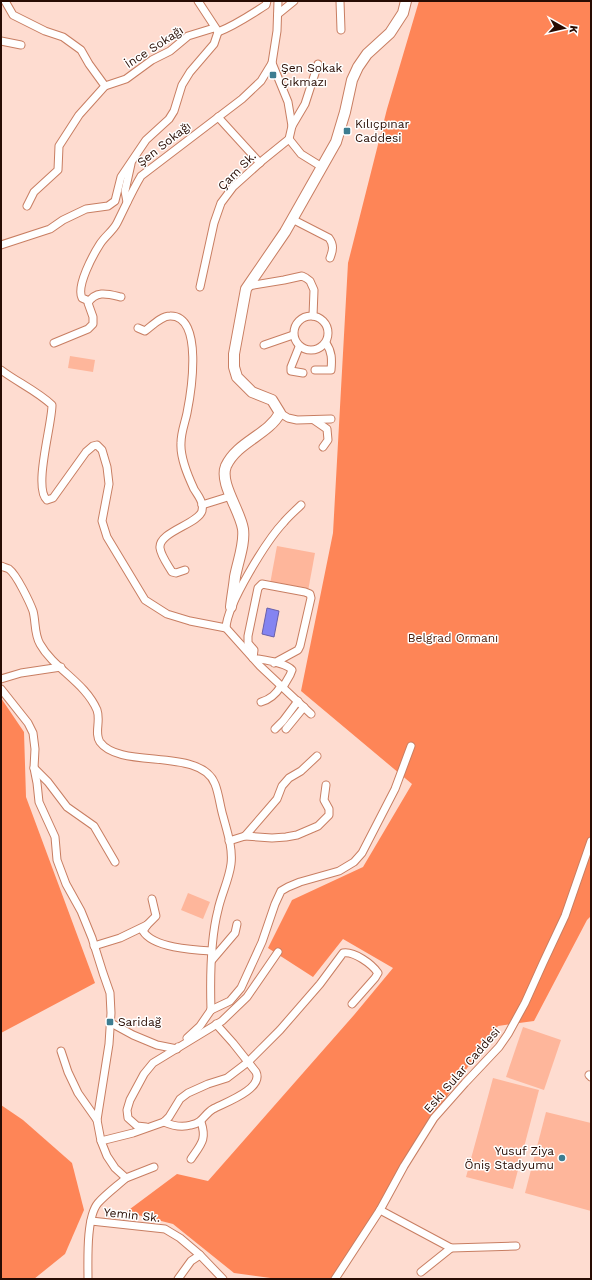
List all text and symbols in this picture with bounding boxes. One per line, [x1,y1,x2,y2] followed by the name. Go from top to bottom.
[544,8,584,48] north arrow
[122,23,186,71] street label: İnce Sokağı
[566,25,580,34] text: K
[281,61,343,89] place label: Şen Sokak Çıkmazı
[268,70,278,80] marker: Şen Sokak Çıkmazı
[355,117,410,145] place label: Kılıçpınar Caddesi
[134,119,194,169] street label: Şen Sokağı
[342,126,352,136] marker: Kılıçpınar Caddesi
[215,149,259,193] street label: Çam Sk.
[408,631,498,645] park label: Belgrad Ormanı
[118,1015,162,1029] place label: Saridağ
[105,1017,115,1027] marker: Saridağ
[421,1024,503,1116] street label: Eski Sular Caddesi
[465,1144,554,1172] place label: Yusuf Ziya Öniş Stadyumu
[557,1153,567,1163] marker: Yusuf Ziya Öniş Stadyumu
[103,1205,161,1225] street label: Yemin Sk.

